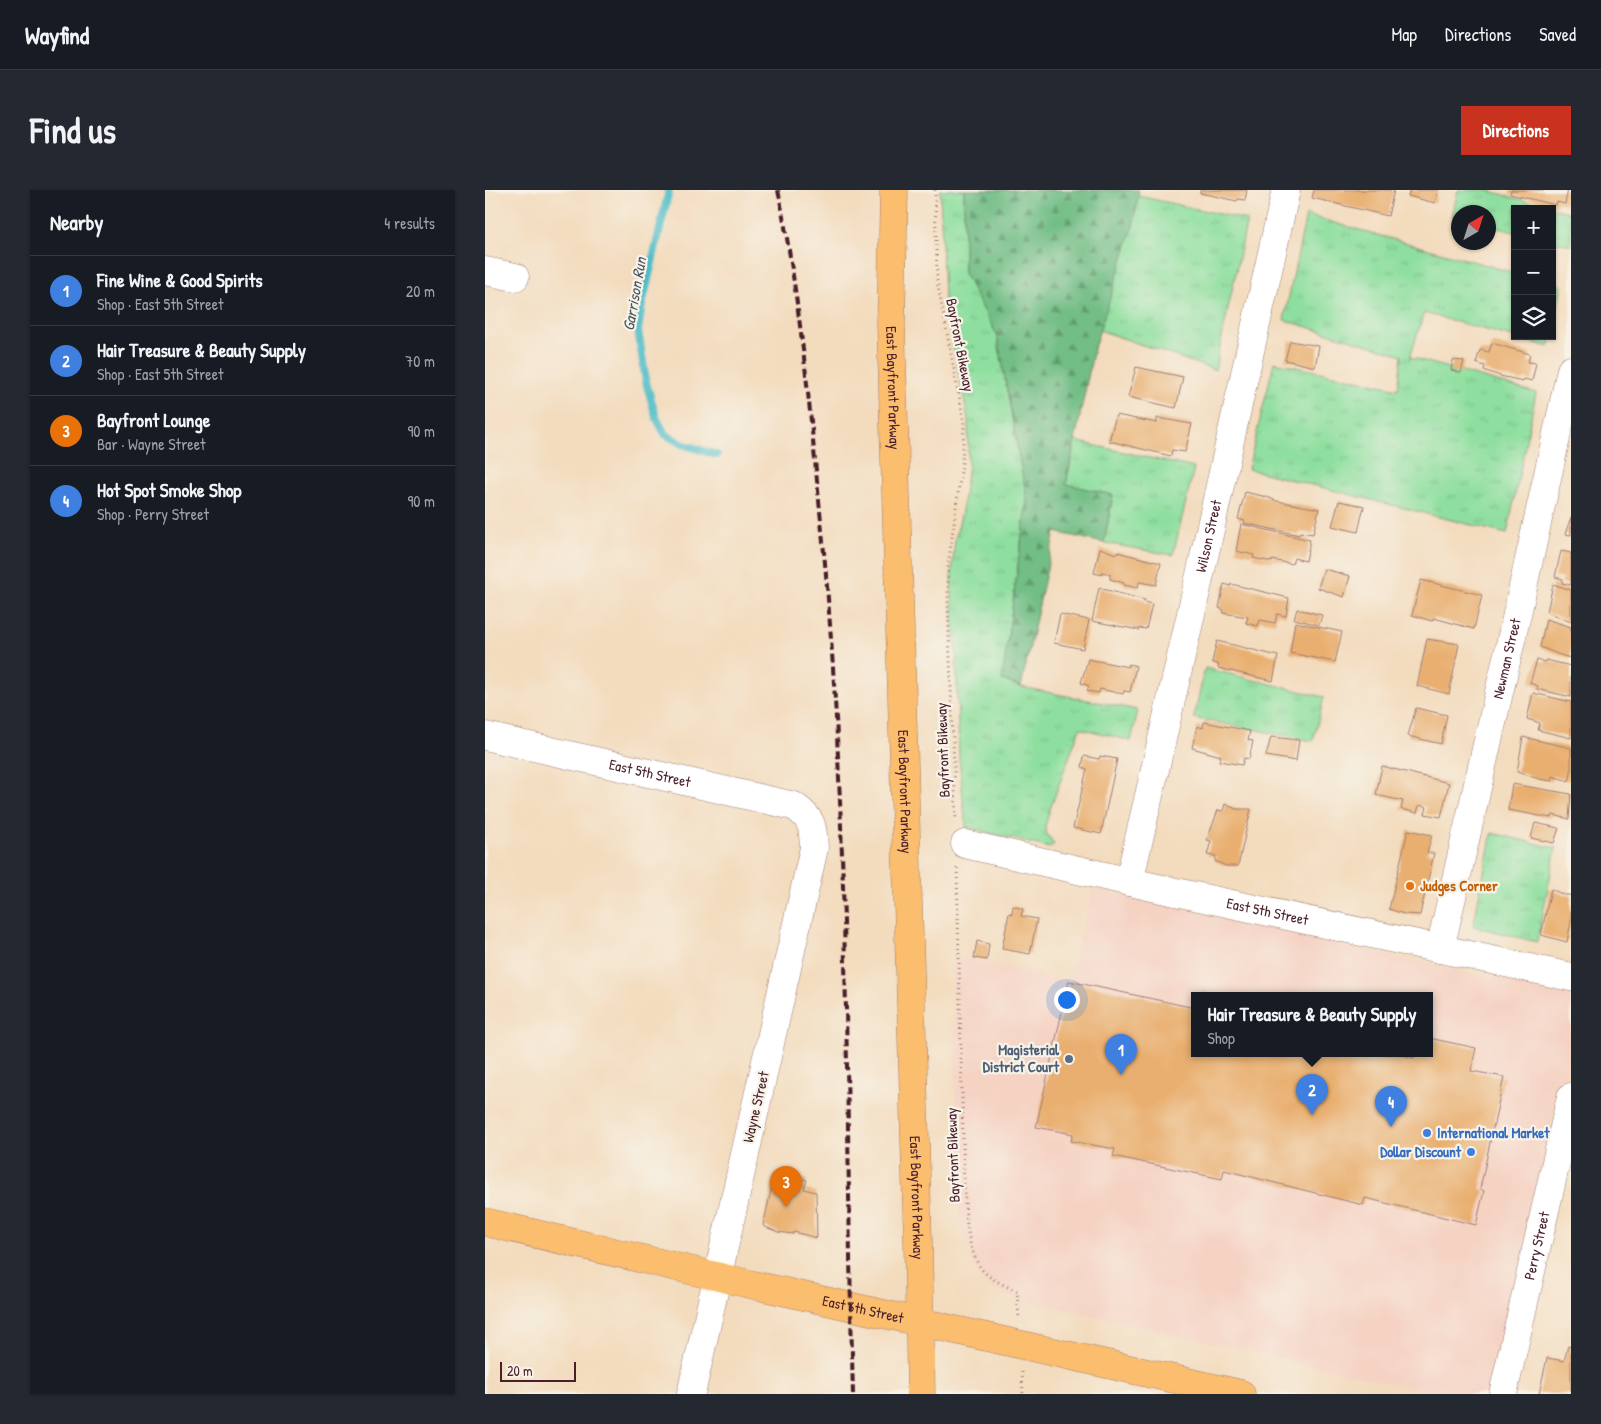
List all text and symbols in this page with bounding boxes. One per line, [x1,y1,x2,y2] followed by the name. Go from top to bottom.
[25,19,89,51] text: Wayfind
[1392,22,1417,47] text: Map
[1445,22,1511,47] text: Directions
[1539,22,1576,47] text: Saved
[1461,106,1571,155] button: Directions
[30,107,116,154] text: Find us
[1451,205,1496,250] north arrow
[1511,205,1556,340] map controls
[1511,205,1556,250] button: +
[50,208,103,237] text: Nearby
[384,212,435,234] text: 4 results
[1511,250,1556,295] button: −
[617,254,652,332] water label: Garrison Run
[97,267,263,293] text: Fine Wine & Good Spirits
[63,280,69,302] text: 1
[406,280,435,302] text: 20 m
[97,293,224,315] text: Shop · East 5th Street
[1511,295,1556,340] button: layers
[941,296,980,393] street label: Bayfront Bikeway
[881,326,906,450] street label: East Bayfront Parkway
[97,337,306,363] text: Hair Treasure & Beauty Supply
[62,350,70,372] text: 2
[405,350,435,372] text: 70 m
[97,363,224,385] text: Shop · East 5th Street
[97,407,210,433] text: Bayfront Lounge
[62,420,70,442] text: 3
[407,420,435,442] text: 90 m
[97,433,206,455] text: Bar · Wayne Street
[97,477,241,503] text: Hot Spot Smoke Shop
[63,490,69,512] text: 4
[407,490,435,512] text: 90 m
[1190,497,1227,574] street label: Wilson Street
[97,503,209,525] text: Shop · Perry Street
[1487,615,1526,701] street label: Newman Street
[930,702,955,798] street label: Bayfront Bikeway
[893,730,918,854] street label: East Bayfront Parkway
[607,753,694,792] street label: East 5th Street
[1420,875,1498,897] place label: Judges Corner
[1404,880,1416,892] marker: Judges Corner
[1225,892,1311,930] street label: East 5th Street
[1054,987,1080,1013] your location
[1191,992,1433,1057] popup
[1208,1001,1416,1027] text: Hair Treasure & Beauty Supply
[1208,1027,1235,1049] text: Shop
[1105,1034,1137,1075] pin: 1
[983,1039,1060,1077] place label: Magisterial District Court
[1063,1053,1075,1065] marker: Magisterial District Court
[737,1068,774,1145] street label: Wayne Street
[1296,1074,1328,1115] pin: 2
[1375,1086,1407,1127] pin: 4
[940,1107,965,1203] street label: Bayfront Bikeway
[1437,1122,1550,1143] place label: International Market
[1421,1127,1433,1139] marker: International Market
[905,1135,929,1260] street label: East Bayfront Parkway
[1380,1141,1462,1162] place label: Dollar Discount
[1465,1146,1477,1158] marker: Dollar Discount
[770,1166,802,1207] pin: 3
[1518,1209,1555,1282] street label: Perry Street
[820,1290,907,1328] street label: East 6th Street
[500,1359,576,1382] scale bar
[507,1361,533,1380] text: 20 m

